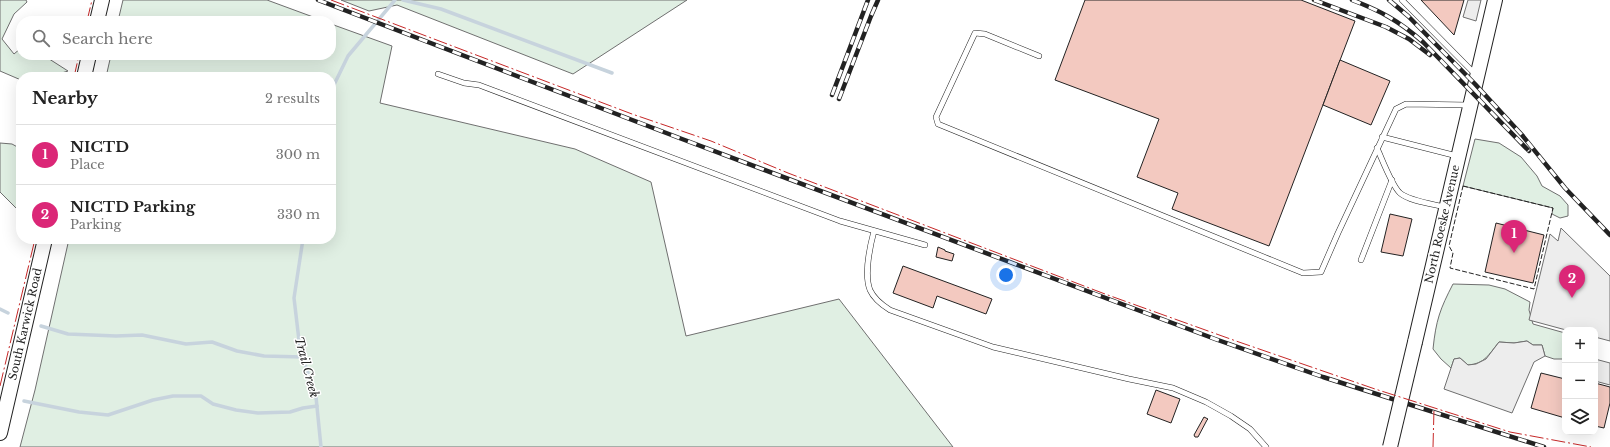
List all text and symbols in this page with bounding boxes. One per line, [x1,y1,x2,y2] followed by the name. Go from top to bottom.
[16,16,336,60] search box
[30,27,52,49] icon: search
[62,29,153,48] text: Search here
[32,88,98,109] text: Nearby
[265,90,320,107] text: 2 results
[70,137,129,156] text: NICTD
[42,146,48,163] text: 1
[276,146,320,163] text: 300 m
[70,156,105,173] text: Place
[1422,163,1462,285] street label: North Roeske Avenue
[70,197,195,216] text: NICTD Parking
[41,206,49,223] text: 2
[277,206,320,223] text: 330 m
[70,216,121,233] text: Parking
[1501,220,1527,253] pin: 1
[996,265,1016,285] your location
[1559,265,1585,298] pin: 2
[5,266,45,381] street label: South Karwick Road
[1562,327,1598,435] map controls
[1562,327,1598,363] button: +
[292,335,322,399] water label: Trail Creek
[1562,363,1598,399] button: −
[1562,399,1598,435] button: layers

